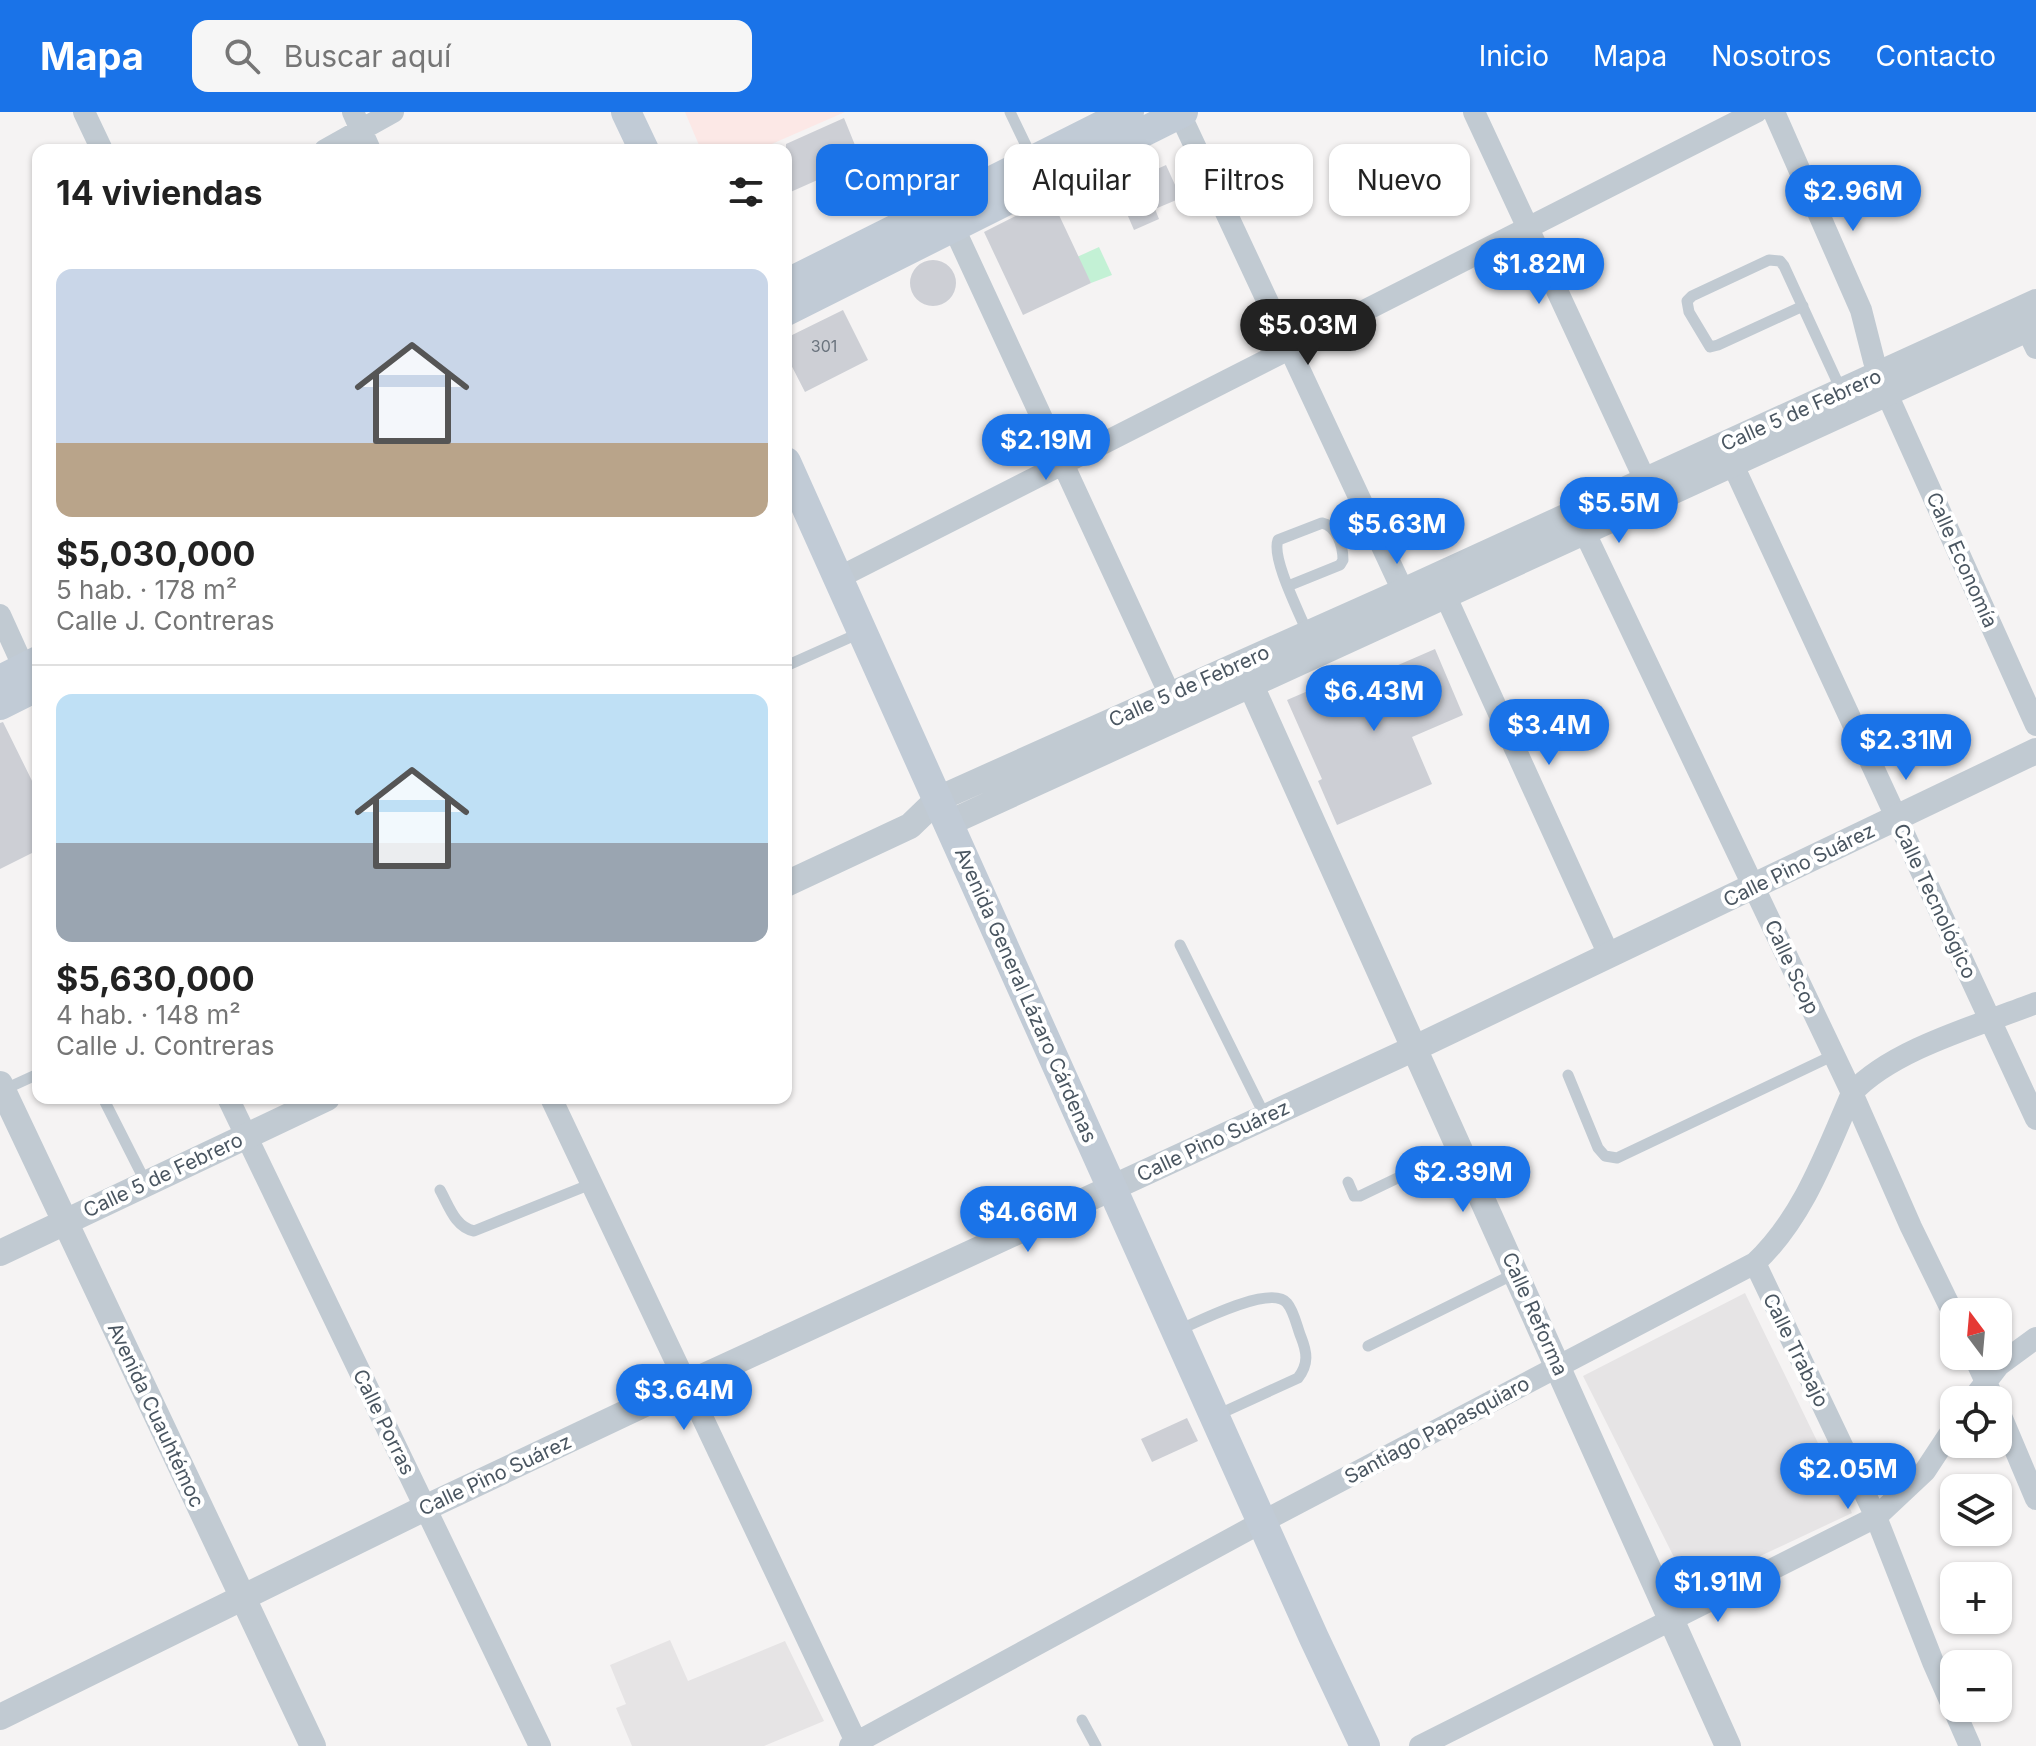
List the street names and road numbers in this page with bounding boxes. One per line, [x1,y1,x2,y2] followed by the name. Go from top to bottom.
[1717,364,1885,456] street label: Calle 5 de Febrero
[1921,489,2003,631] street label: Calle Economía
[1105,640,1273,732] street label: Calle 5 de Febrero
[1719,818,1879,912] street label: Calle Pino Suárez
[1889,820,1981,982] street label: Calle Tecnológico
[950,844,1102,1146] street label: Avenida General Lázaro Cárdenas
[1760,916,1824,1018] street label: Calle Scop
[1133,1095,1293,1187] street label: Calle Pino Suárez
[79,1128,247,1222] street label: Calle 5 de Febrero
[1497,1249,1573,1379] street label: Calle Reforma
[1758,1289,1834,1411] street label: Calle Trabajo
[103,1319,209,1511] street label: Avenida Cuauhtémoc
[348,1365,420,1479] street label: Calle Porras
[1340,1371,1534,1489] street label: Santiago Papasquiaro
[415,1429,575,1521] street label: Calle Pino Suárez

